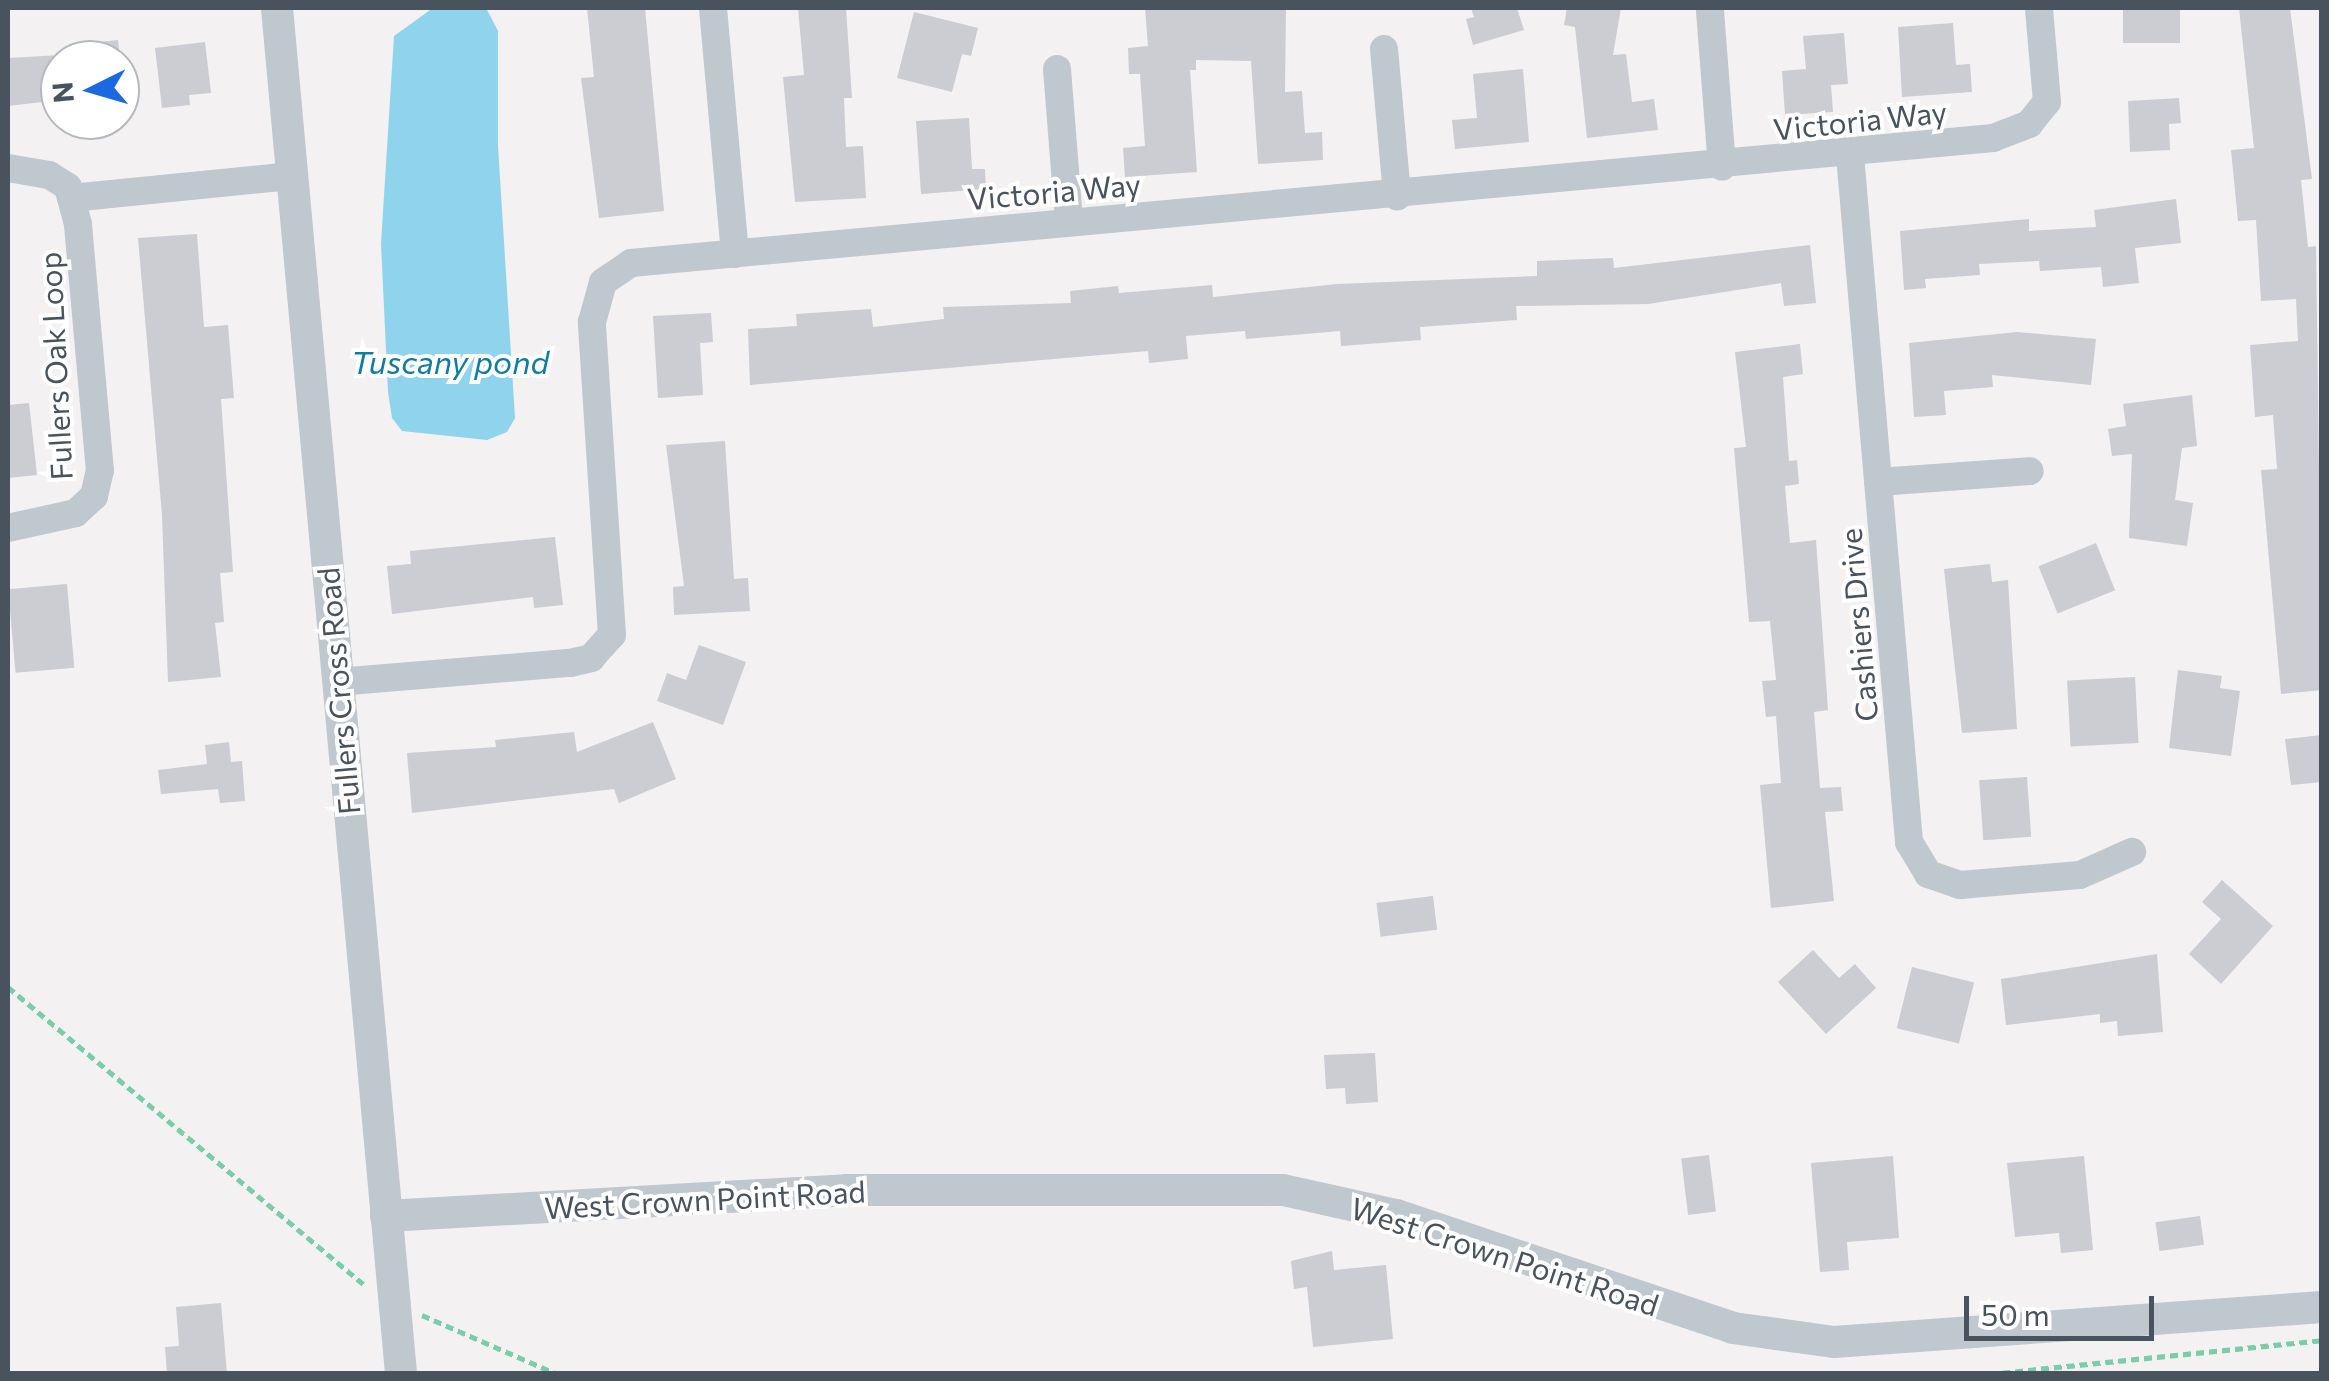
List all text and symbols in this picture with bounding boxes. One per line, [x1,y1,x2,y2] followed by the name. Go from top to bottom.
[40,40,140,140] north arrow
[44,80,80,104] text: N
[1772,93,1948,147] street label: Victoria Way
[966,165,1142,217] street label: Victoria Way
[31,251,79,481] street label: Fullers Oak Loop
[351,342,549,380] water label: Tuscany pond
[1832,527,1884,723] street label: Cashiers Drive
[309,566,367,816] street label: Fullers Cross Road
[544,1173,866,1225] street label: West Crown Point Road
[1347,1189,1663,1323] street label: West Crown Point Road
[1969,1276,2159,1338] scale bar
[1981,1295,2050,1332] text: 50 m

